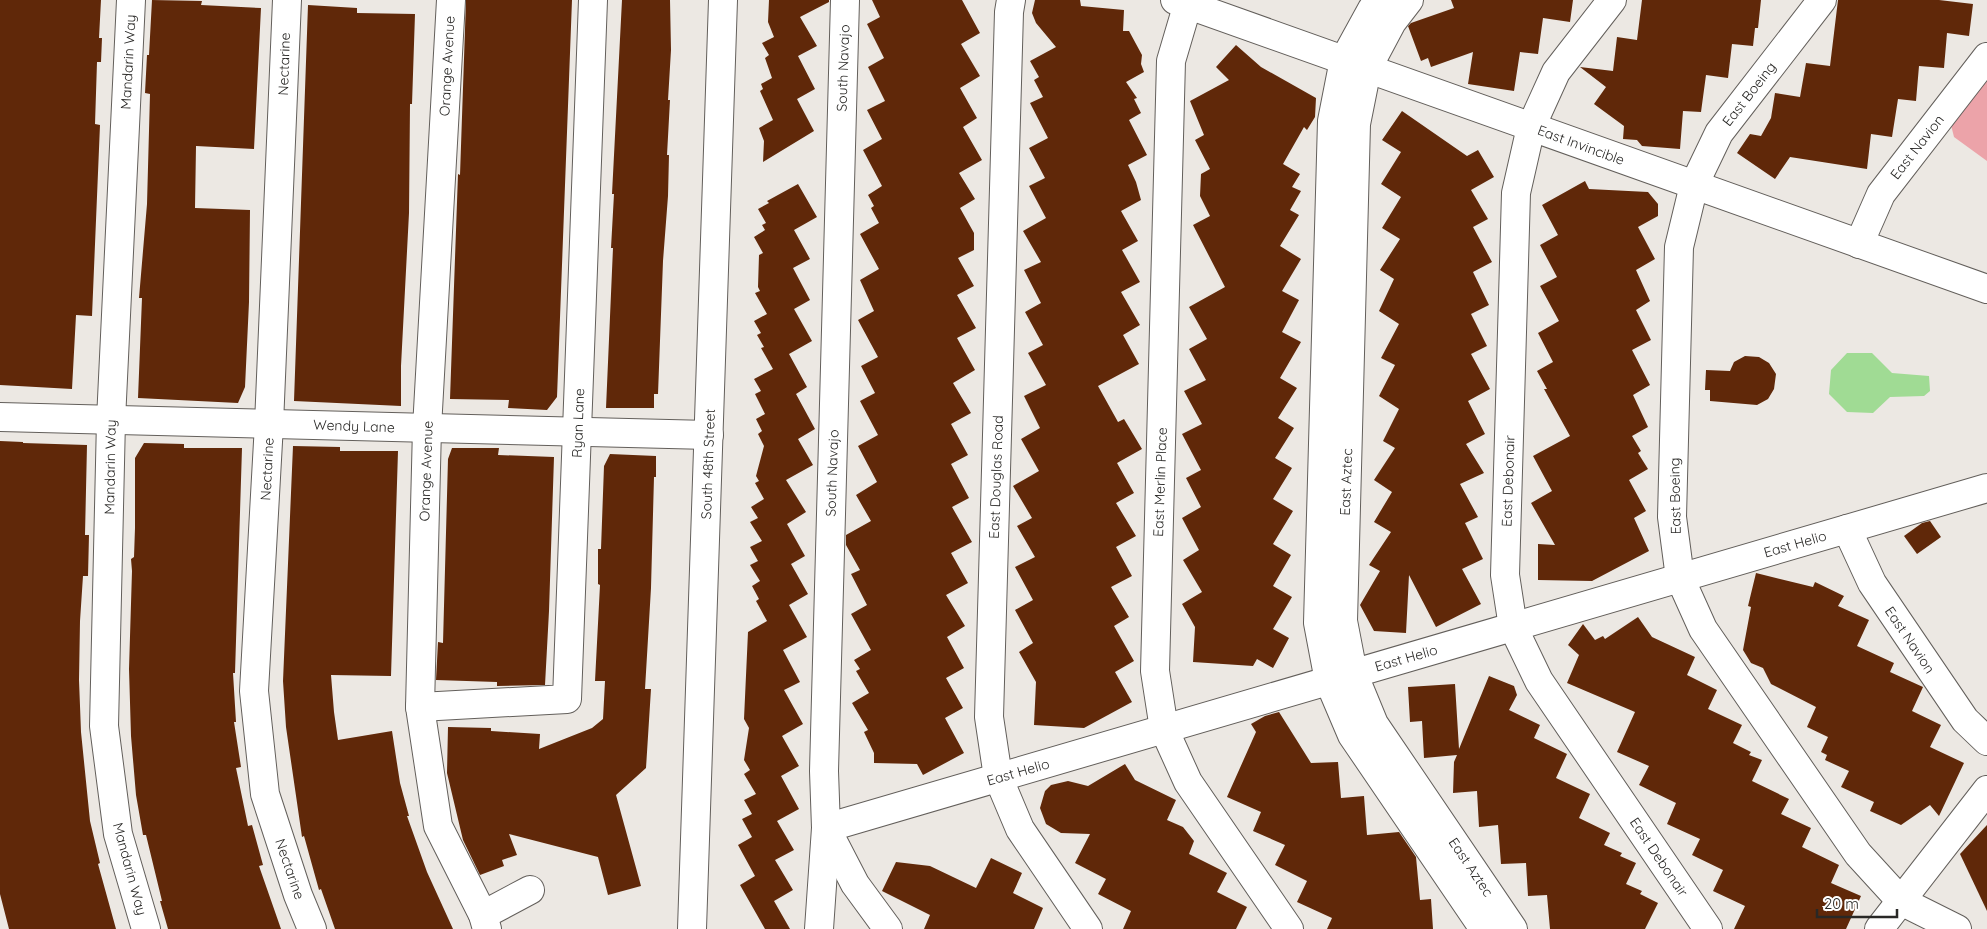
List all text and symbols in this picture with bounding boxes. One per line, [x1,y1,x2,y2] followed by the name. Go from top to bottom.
[117,14,139,110] street label: Mandarin Way
[435,15,459,117] street label: Orange Avenue
[832,24,854,112] street label: South Navajo
[274,32,294,96] street label: Nectarine
[1718,58,1780,130] street label: East Boeing
[1886,111,1948,183] street label: East Navion
[1535,121,1627,169] street label: East Invincible
[568,388,588,458] street label: Ryan Lane
[697,408,719,520] street label: South 48th Street
[985,415,1007,539] street label: East Douglas Road
[313,416,395,436] street label: Wendy Lane
[100,419,120,515] street label: Mandarin Way
[415,420,437,522] street label: Orange Avenue
[1149,427,1171,537] street label: East Merlin Place
[821,429,843,517] street label: South Navajo
[1497,434,1519,527] street label: East Debonair
[256,437,278,501] street label: Nectarine
[1336,448,1356,516] street label: East Aztec
[1665,457,1685,535] street label: East Boeing
[1762,526,1828,562] street label: East Helio
[1881,603,1939,677] street label: East Navion
[1373,640,1439,676] street label: East Helio
[985,754,1051,790] street label: East Helio
[1626,814,1692,900] street label: East Debonair
[109,821,151,917] street label: Mandarin Way
[1445,834,1497,900] street label: East Aztec
[271,836,309,902] street label: Nectarine
[1817,886,1897,918] scale bar
[1824,894,1859,913] text: 20 m

